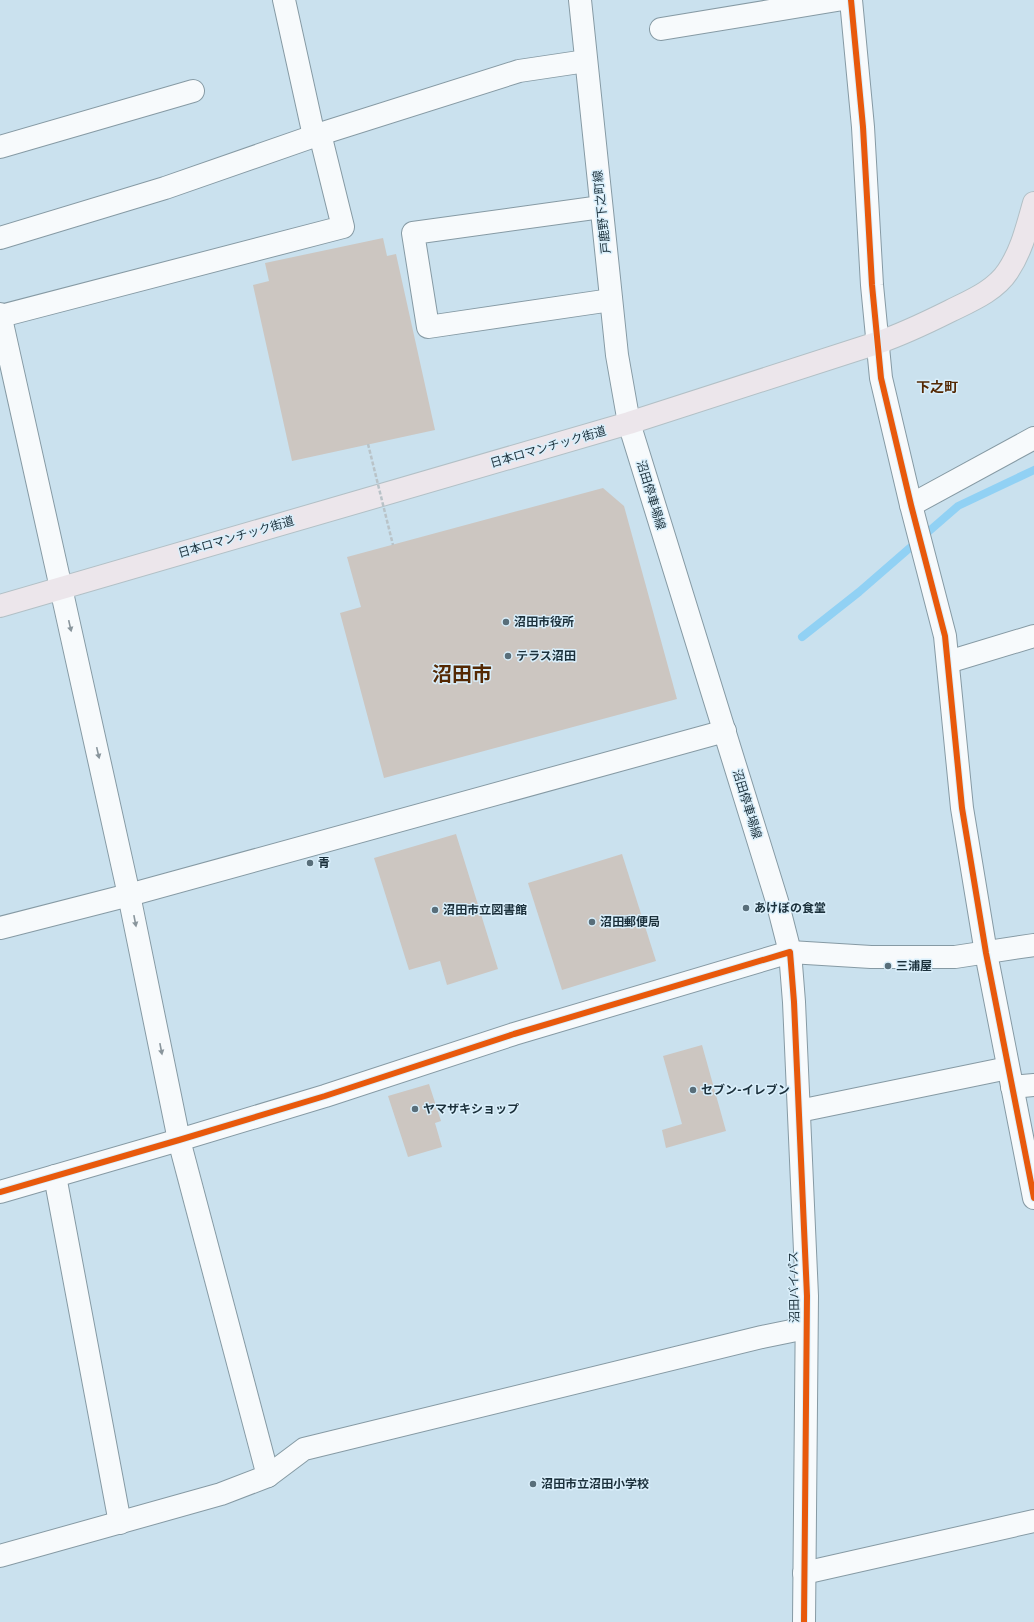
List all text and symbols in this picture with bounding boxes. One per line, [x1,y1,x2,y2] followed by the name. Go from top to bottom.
[590,169,613,255] street label: 戸鹿野下之町線
[916,378,958,396] district label: 下之町
[488,423,608,470] street label: 日本ロマンチック街道
[634,458,669,531] street label: 沼田停車場線
[176,513,296,560] street label: 日本ロマンチック街道
[514,614,574,629] place label: 沼田市役所
[501,617,511,627] marker: 沼田市役所
[67,620,73,633] one-way arrow
[516,648,576,663] place label: テラス沼田
[503,651,513,661] marker: テラス沼田
[432,661,492,686] district label: 沼田市
[95,747,101,759] one-way arrow
[730,767,765,840] street label: 沼田停車場線
[318,855,330,870] place label: 青
[305,858,315,868] marker: 青
[754,900,826,915] place label: あけぼの食堂
[443,902,527,917] place label: 沼田市立図書館
[741,903,751,913] marker: あけぼの食堂
[430,905,440,915] marker: 沼田市立図書館
[600,914,660,929] place label: 沼田郵便局
[132,915,138,927] one-way arrow
[587,917,597,927] marker: 沼田郵便局
[896,958,932,973] place label: 三浦屋
[883,961,893,971] marker: 三浦屋
[158,1043,164,1055] one-way arrow
[701,1082,790,1097] place label: セブン-イレブン
[688,1085,698,1095] marker: セブン-イレブン
[423,1101,519,1116] place label: ヤマザキショップ
[410,1104,420,1114] marker: ヤマザキショップ
[785,1251,802,1323] street label: 沼田バイパス
[541,1476,649,1491] place label: 沼田市立沼田小学校
[528,1479,538,1489] marker: 沼田市立沼田小学校

